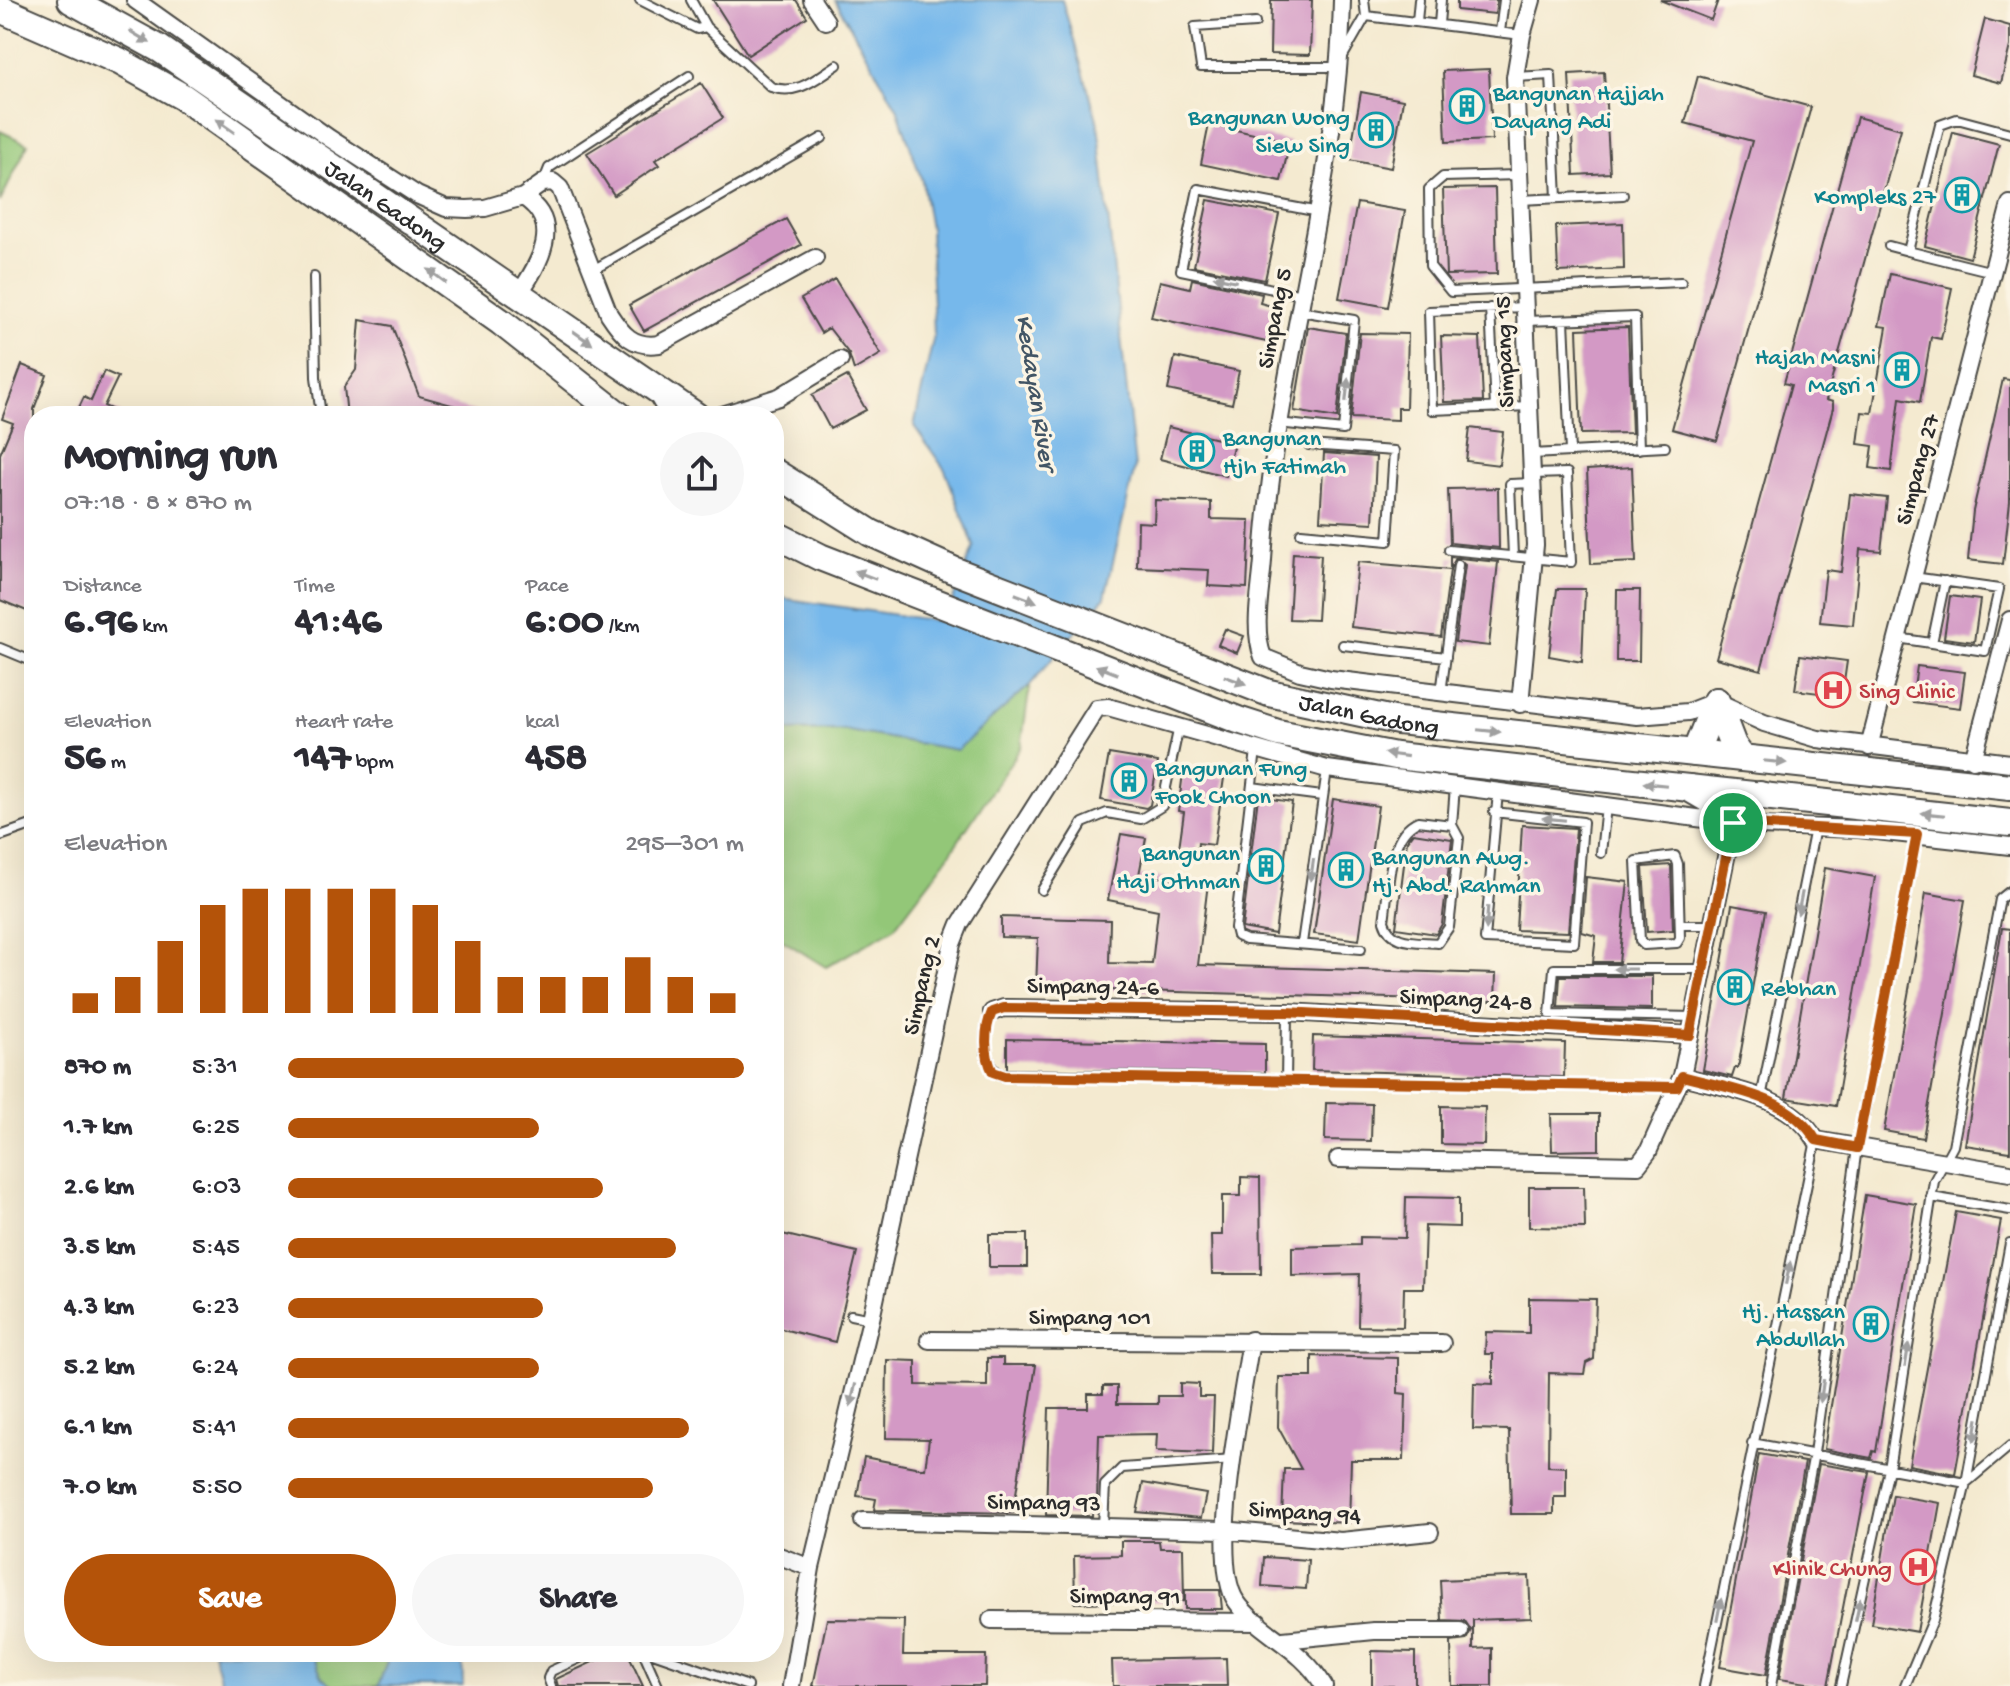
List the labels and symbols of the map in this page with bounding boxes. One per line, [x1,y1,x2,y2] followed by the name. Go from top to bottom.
[129,30,151,44] one-way arrow
[1491,81,1664,138] place label: Bangunan Hajjah Dayang Adi
[1448,87,1486,125] building icon: Bangunan Hajjah Dayang Adi
[1187,105,1350,162] place label: Bangunan Wong Siew Sing
[1357,111,1395,149] building icon: Bangunan Wong Siew Sing
[215,119,236,134] one-way arrow
[318,155,451,259] street label: Jalan Gadong
[1943,176,1981,214] building icon: Kompleks 27
[1814,184,1937,213] place label: Kompleks 27
[1252,266,1300,371] street label: Simpang 5
[427,269,448,285] one-way arrow
[1213,273,1238,285] one-way arrow
[1490,296,1523,408] street label: Simpang 15
[1006,313,1062,477] water label: Kedayan River
[572,330,593,345] one-way arrow
[1755,345,1876,402] place label: Hajah Masni Masri 1
[1883,351,1921,389] building icon: Hajah Masni Masri 1
[1341,377,1354,402] one-way arrow
[1891,411,1948,528] street label: Simpang 27
[1222,426,1346,483] place label: Bangunan Hjh Fatimah
[1178,432,1216,470] building icon: Bangunan Hjh Fatimah
[853,568,877,581] one-way arrow
[1014,592,1038,605] one-way arrow
[1095,663,1119,676] one-way arrow
[1814,671,1852,709] hospital icon: Sing Clinic
[1223,675,1247,687] one-way arrow
[1859,679,1955,708] place label: Sing Clinic
[1296,689,1440,743] street label: Jalan Gadong
[1477,725,1502,738] one-way arrow
[1384,748,1409,761] one-way arrow
[1763,755,1788,768] one-way arrow
[1154,756,1307,813] place label: Bangunan Fung Fook Choon
[1110,762,1148,800] building icon: Bangunan Fung Fook Choon
[1642,777,1667,790] one-way arrow
[1699,789,1767,857] pin
[1920,808,1945,821] one-way arrow
[1541,812,1566,825] one-way arrow
[1116,841,1241,898] place label: Bangunan Haji Othman
[1371,845,1541,902] place label: Bangunan Awg. Hj. Abd. Rahman
[1247,847,1285,885] building icon: Bangunan Haji Othman
[1327,851,1365,889] building icon: Bangunan Awg. Hj. Abd. Rahman
[1305,858,1318,883] one-way arrow
[1793,891,1806,916] one-way arrow
[1480,906,1493,931] one-way arrow
[898,933,949,1038] street label: Simpang 2
[1612,963,1637,975] one-way arrow
[1716,968,1754,1006] building icon: Rebhan
[1027,973,1160,1004] street label: Simpang 24-6
[1761,976,1837,1005] place label: Rebhan
[1399,984,1533,1019] street label: Simpang 24-8
[1783,1260,1795,1285] one-way arrow
[1742,1299,1846,1356] place label: Hj. Hassan Abdullah
[1029,1305,1151,1334] street label: Simpang 101
[1852,1305,1890,1343] building icon: Hj. Hassan Abdullah
[1901,1342,1914,1367] one-way arrow
[1815,1379,1828,1404] one-way arrow
[846,1383,858,1408] one-way arrow
[1970,1418,1982,1443] one-way arrow
[987,1489,1101,1520] street label: Simpang 93
[1248,1496,1363,1533] street label: Simpang 94
[1899,1548,1937,1586] hospital icon: Klinik Chung
[1773,1556,1892,1585] place label: Klinik Chung
[1069,1583,1181,1614] street label: Simpang 91
[1714,1597,1726,1622] one-way arrow
[1852,1597,1865,1622] one-way arrow

